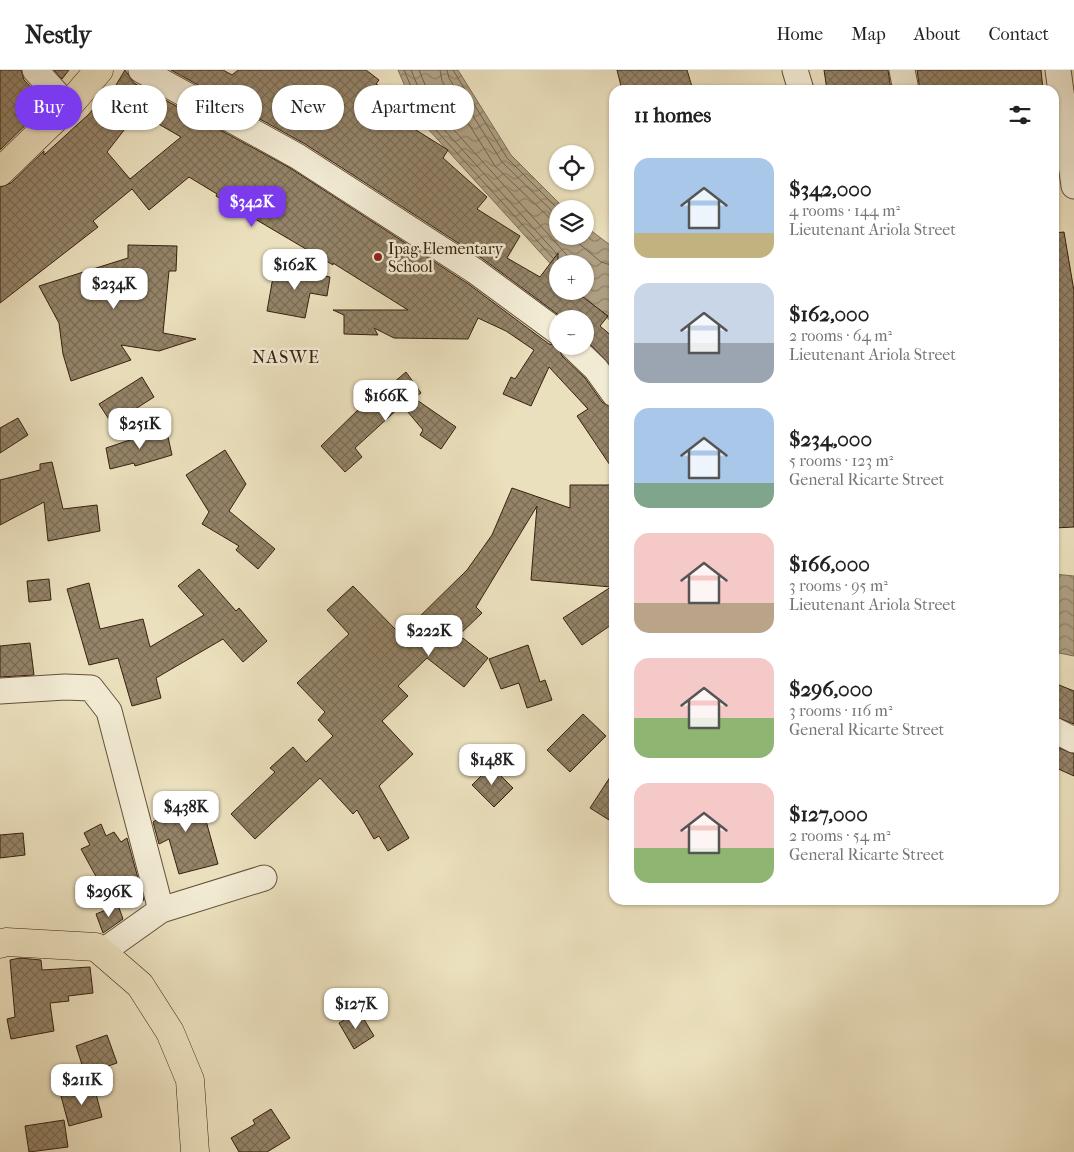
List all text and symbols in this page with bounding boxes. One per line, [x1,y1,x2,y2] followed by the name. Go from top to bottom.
[25,21,91,49] text: Nestly
[776,24,823,45] text: Home
[851,24,886,45] text: Map
[914,24,960,45] text: About
[988,24,1049,45] text: Contact
[15,85,82,130] chip: Buy
[92,85,167,130] chip: Rent
[177,85,262,130] chip: Filters
[272,85,344,130] chip: New
[354,85,474,130] chip: Apartment
[1006,101,1034,129] icon: filters
[634,103,711,127] text: 11 homes
[549,145,594,355] map controls
[549,145,594,190] button: locate
[789,177,871,201] text: $342,000
[674,178,734,238] icon: home
[217,186,287,228] pin: $342K
[230,192,274,211] text: $342K
[549,200,594,245] button: layers
[789,201,900,220] text: 4 rooms · 144 m²
[789,220,956,239] text: Lieutenant Ariola Street
[388,239,503,276] place label: Ipag Elementary School
[260,248,330,291] pin: $162K
[372,251,384,263] marker: Ipag Elementary School
[274,255,316,274] text: $162K
[549,255,594,300] button: +
[79,268,149,310] pin: $234K
[92,274,136,293] text: $234K
[789,302,869,326] text: $162,000
[674,303,734,363] icon: home
[549,310,594,355] button: −
[789,326,892,345] text: 2 rooms · 64 m²
[789,345,956,364] text: Lieutenant Ariola Street
[252,347,320,368] district label: NASWE
[351,380,421,422] pin: $166K
[364,386,408,405] text: $166K
[105,408,175,450] pin: $251K
[119,414,161,433] text: $251K
[789,427,872,451] text: $234,000
[674,428,734,488] icon: home
[789,451,893,470] text: 5 rooms · 123 m²
[789,470,944,489] text: General Ricarte Street
[789,552,870,576] text: $166,000
[674,553,734,613] icon: home
[789,576,888,595] text: 3 rooms · 95 m²
[789,595,956,614] text: Lieutenant Ariola Street
[394,614,464,657] pin: $222K
[406,621,452,640] text: $222K
[789,677,873,701] text: $296,000
[674,678,734,738] icon: home
[789,701,892,720] text: 3 rooms · 116 m²
[789,720,944,739] text: General Ricarte Street
[457,744,527,786] pin: $148K
[470,750,514,769] text: $148K
[151,790,221,833] pin: $438K
[164,797,208,816] text: $438K
[789,802,868,826] text: $127,000
[674,803,734,863] icon: home
[789,826,890,845] text: 2 rooms · 54 m²
[789,845,944,864] text: General Ricarte Street
[74,876,144,918] pin: $296K
[86,882,132,901] text: $296K
[321,988,391,1030] pin: $127K
[335,994,377,1013] text: $127K
[47,1064,117,1106] pin: $211K
[62,1070,102,1089] text: $211K

